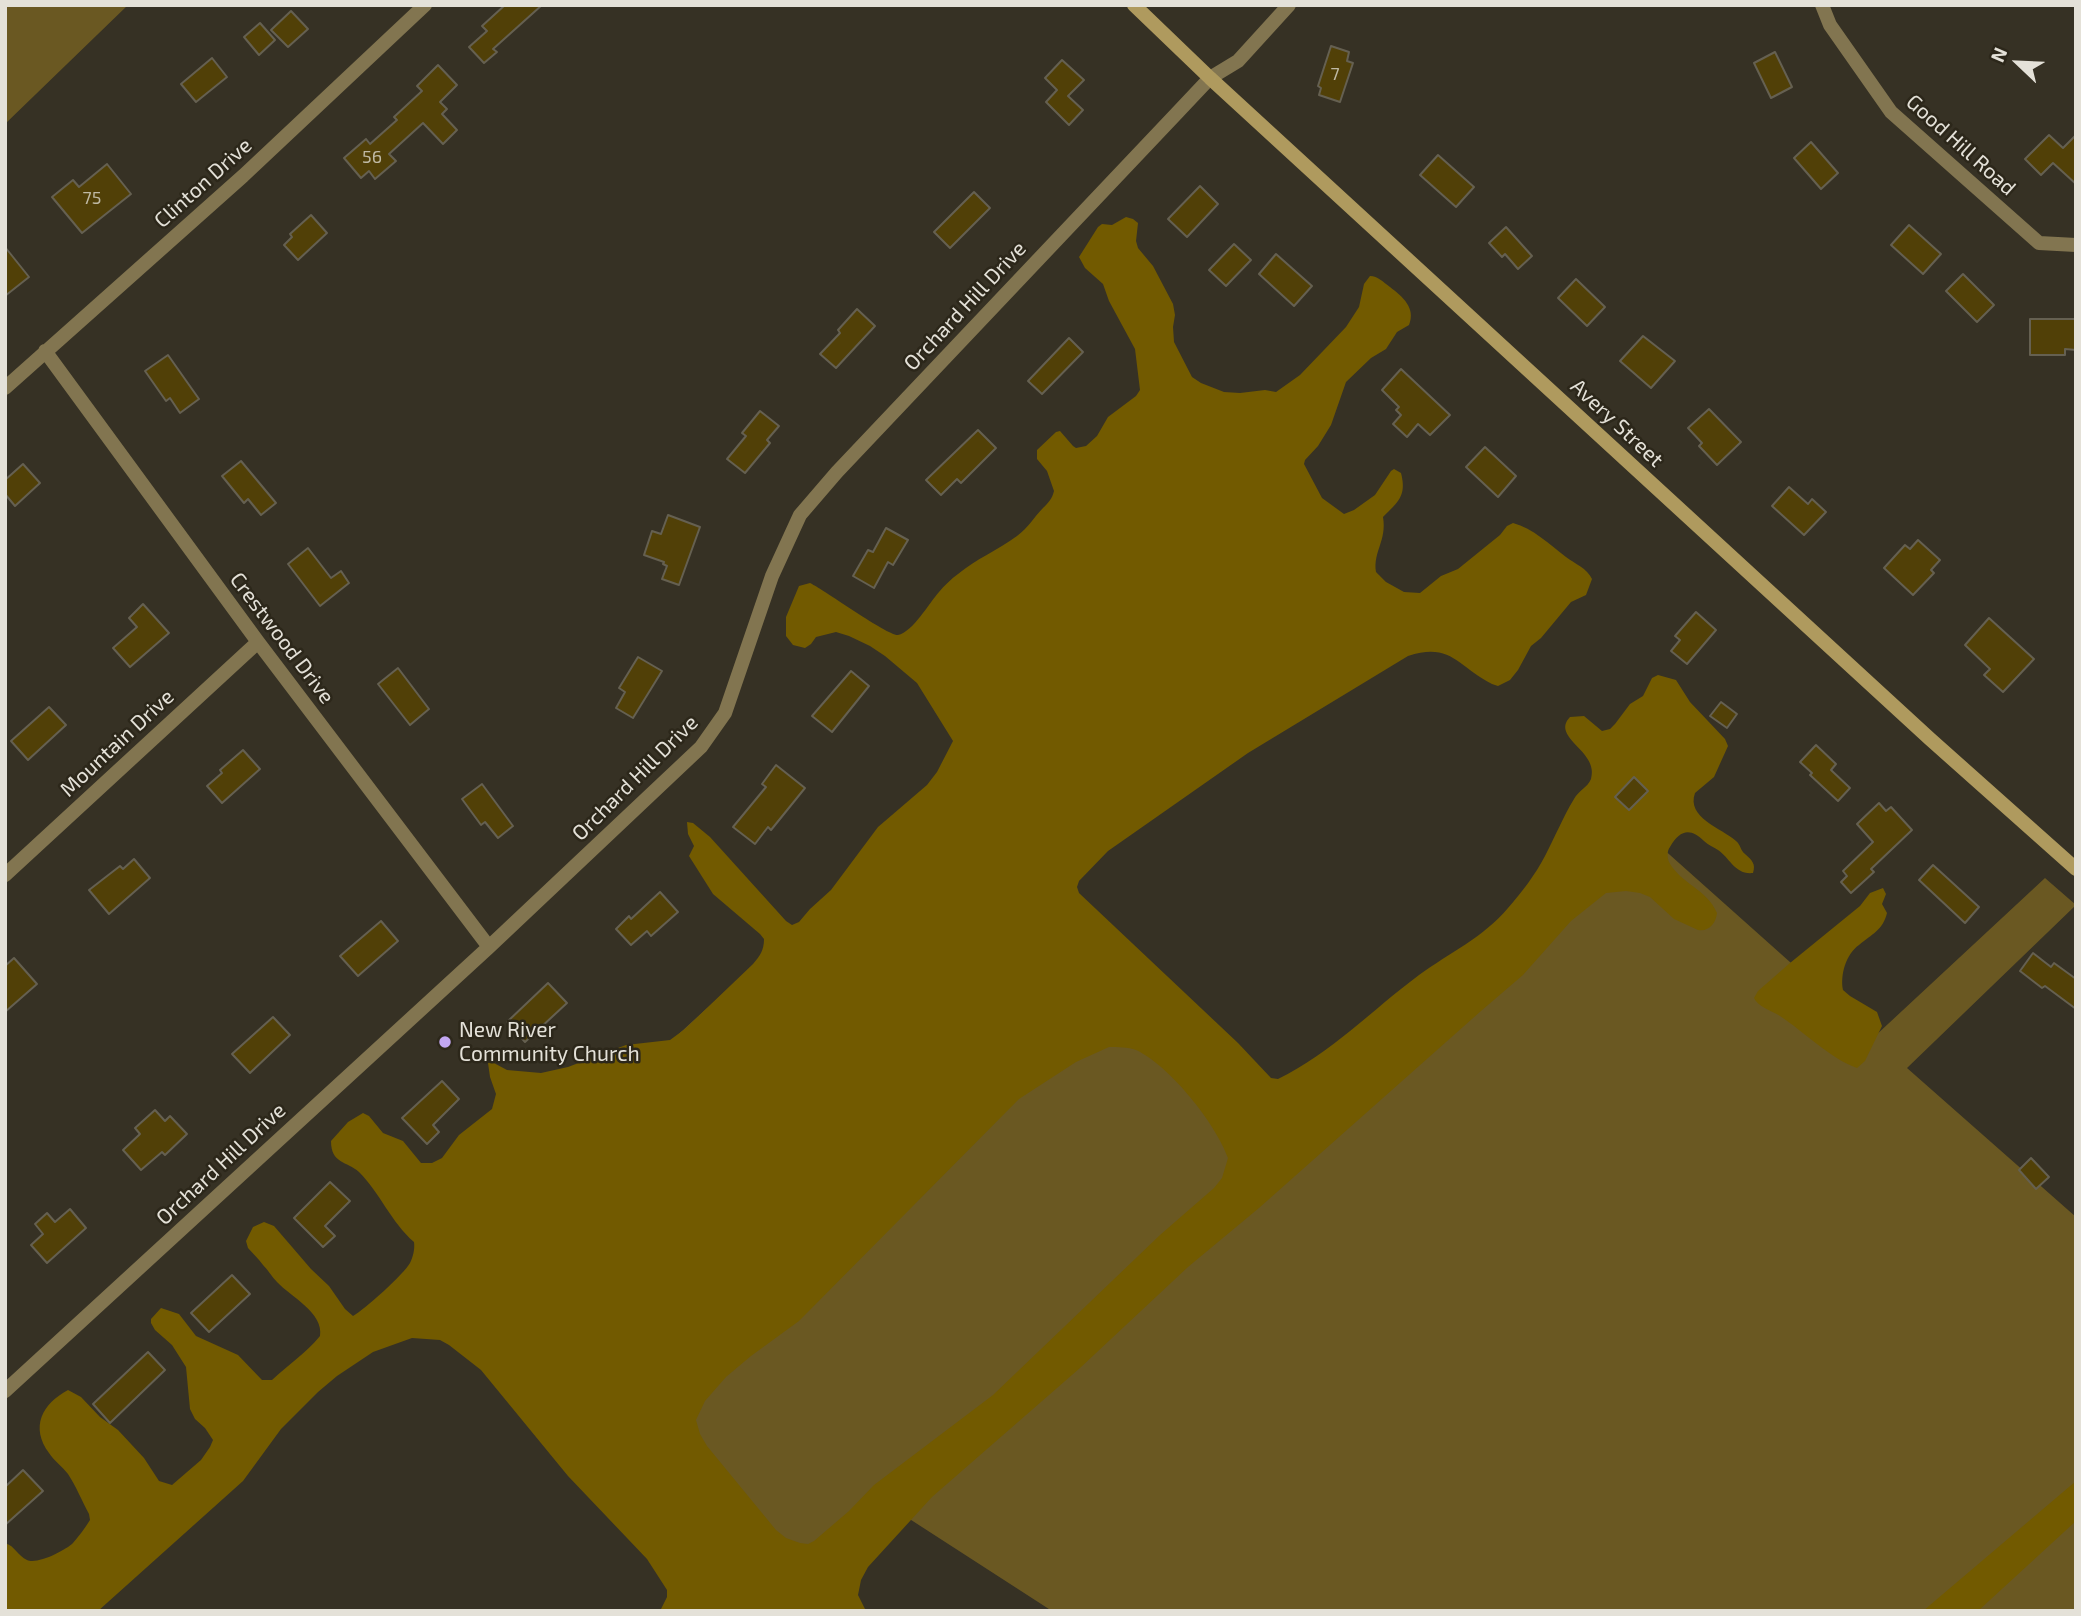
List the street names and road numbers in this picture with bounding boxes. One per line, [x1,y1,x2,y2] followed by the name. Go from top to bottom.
[1901,89,2021,201] street label: Good Hill Road
[149,133,257,233] street label: Clinton Drive
[899,236,1031,376] street label: Orchard Hill Drive
[1565,374,1669,472] street label: Avery Street
[224,567,340,709] street label: Crestwood Drive
[55,684,179,802] street label: Mountain Drive
[567,710,703,846] street label: Orchard Hill Drive
[151,1098,291,1230] street label: Orchard Hill Drive

